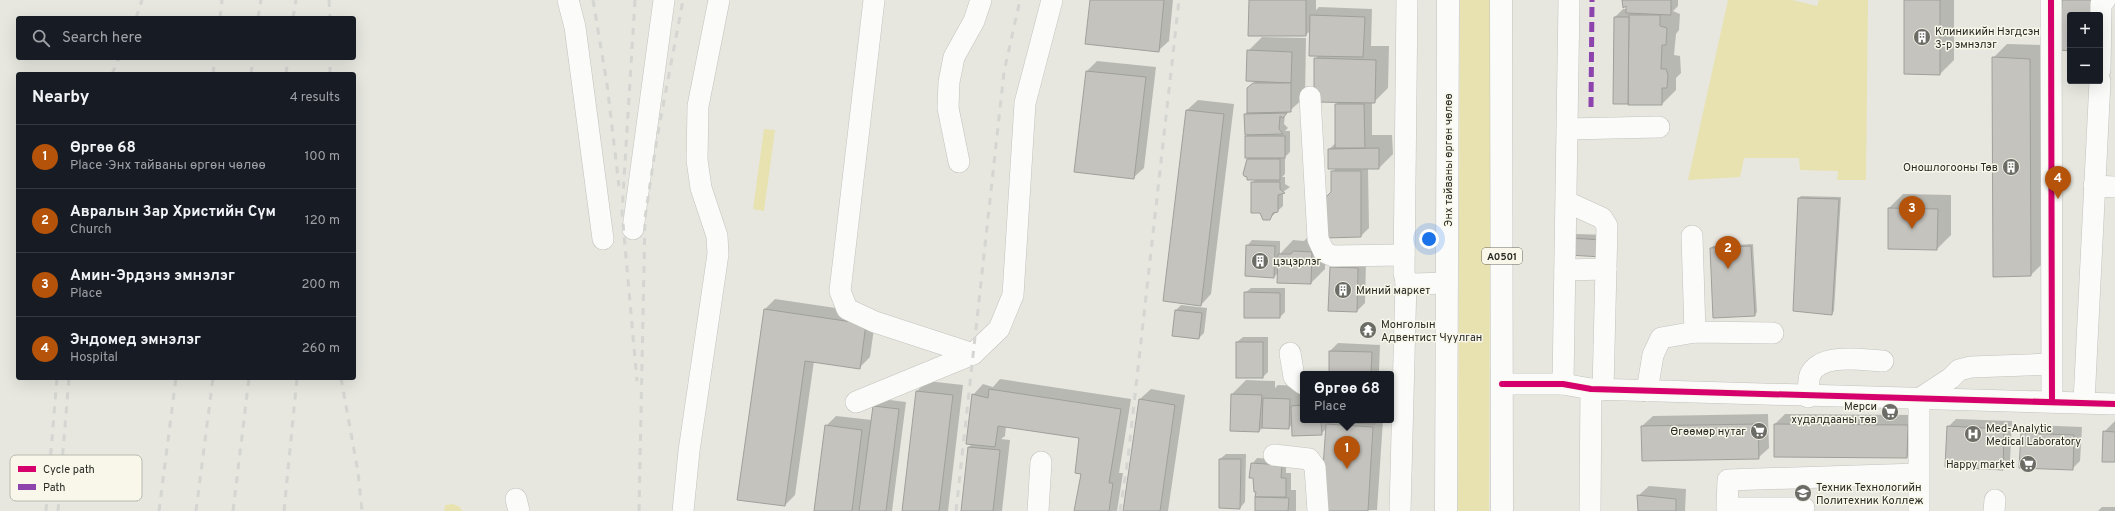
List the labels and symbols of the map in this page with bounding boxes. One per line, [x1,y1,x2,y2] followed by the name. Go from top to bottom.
[1935,25,2040,52] place label: Клиникийн Нэгдсэн 3-р эмнэлэг
[1912,27,1932,47] building icon: Клиникийн Нэгдсэн 3-р эмнэлэг
[1442,93,1456,227] street label: Энх тайваны өргөн чөлөө
[2001,157,2021,177] building icon: Оношлогооны Төв
[1903,161,1998,175] place label: Оношлогооны Төв
[2045,166,2071,199] pin: 4
[1899,196,1925,229] pin: 3
[1419,229,1439,249] your location
[1715,236,1741,269] pin: 2
[1482,248,1522,264] road number: A0501
[1250,251,1270,271] building icon: цэцэрлэг
[1273,255,1322,269] place label: цэцэрлэг
[1333,280,1353,300] building icon: Миний маркет
[1356,284,1430,298] place label: Миний маркет
[1381,318,1482,345] place label: Монголын Адвентист Чуулган
[1358,320,1378,340] temple icon: Монголын Адвентист Чуулган
[1791,400,1877,427] place label: Мерси худалдааны төв
[1880,402,1900,422] supermarket icon: Мерси худалдааны төв
[1749,421,1769,441] supermarket icon: Өгөөмөр нутаг
[1986,422,2081,449] place label: Med-Analytic Medical Laboratory
[1963,424,1983,444] hospital icon: Med-Analytic Medical Laboratory
[1670,425,1746,439] place label: Өгөөмөр нутаг
[1334,436,1360,469] pin: 1
[2018,454,2038,474] supermarket icon: Happy market
[10,455,142,501] legend
[1946,458,2015,472] place label: Happy market
[43,463,95,477] text: Cycle path
[43,481,65,495] text: Path
[1816,481,1924,508] place label: Техник Технологийн Политехник Коллеж
[1793,483,1813,503] school or university icon: Техник Технологийн Политехник Коллеж

